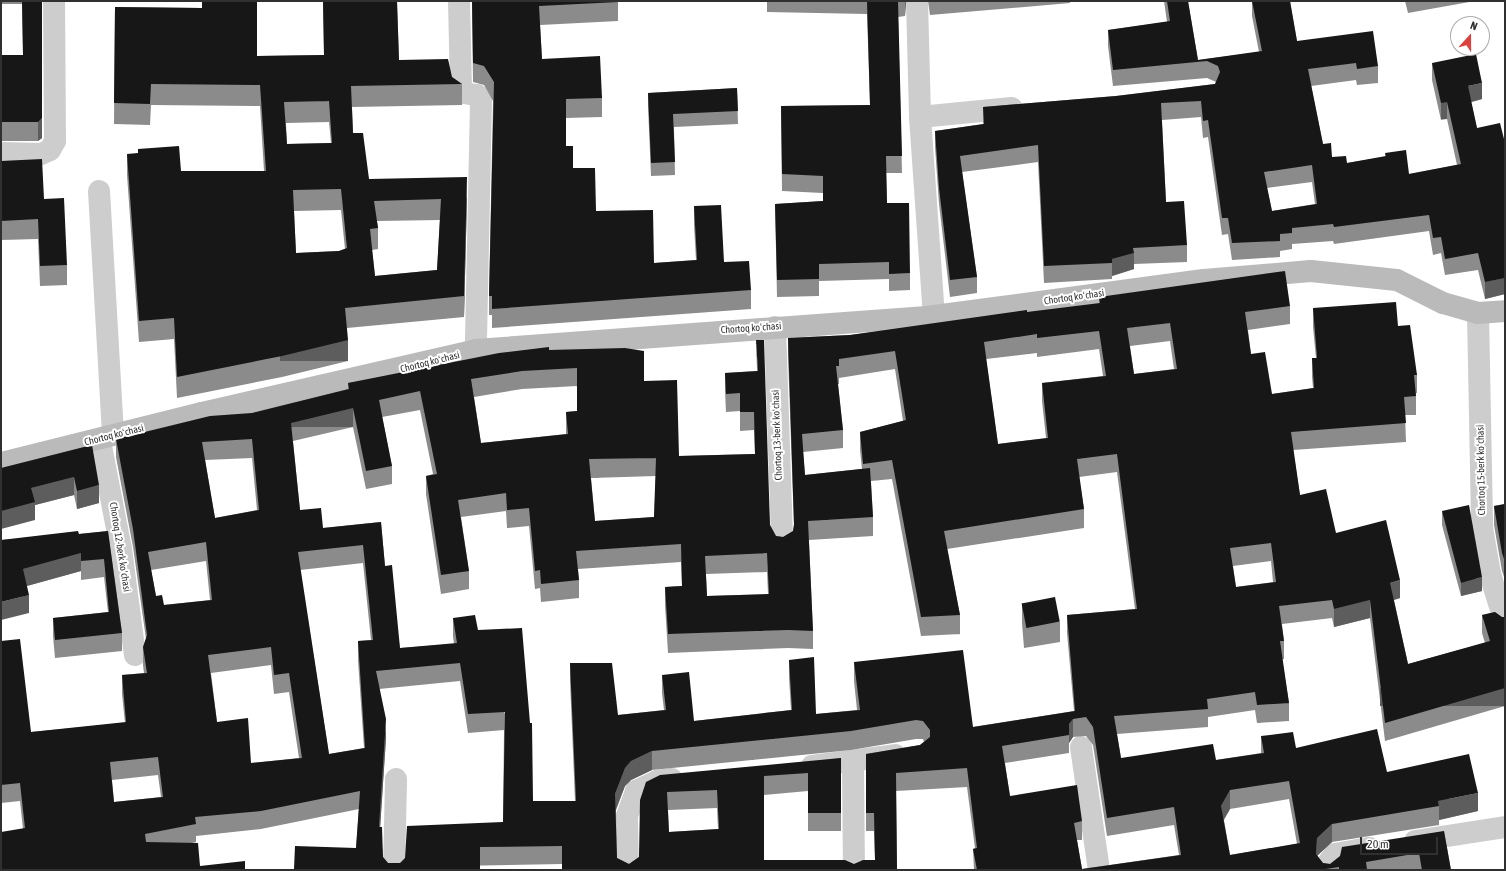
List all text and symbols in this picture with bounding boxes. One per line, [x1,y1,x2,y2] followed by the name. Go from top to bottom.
[1450,16,1490,56] north arrow
[1469,19,1479,32] text: N
[1043,287,1105,307] street label: Chortoq koʻchasi
[720,320,782,336] street label: Chortoq koʻchasi
[399,349,461,375] street label: Chortoq koʻchasi
[769,390,785,480] street label: Chortoq 13-berk koʻchasi
[83,422,145,448] street label: Chortoq koʻchasi
[1474,425,1488,515] street label: Chortoq 15-berk koʻchasi
[107,501,133,593] street label: Chortoq 12-berk koʻchasi
[1362,829,1440,855] scale bar
[1367,837,1389,851] text: 20 m

